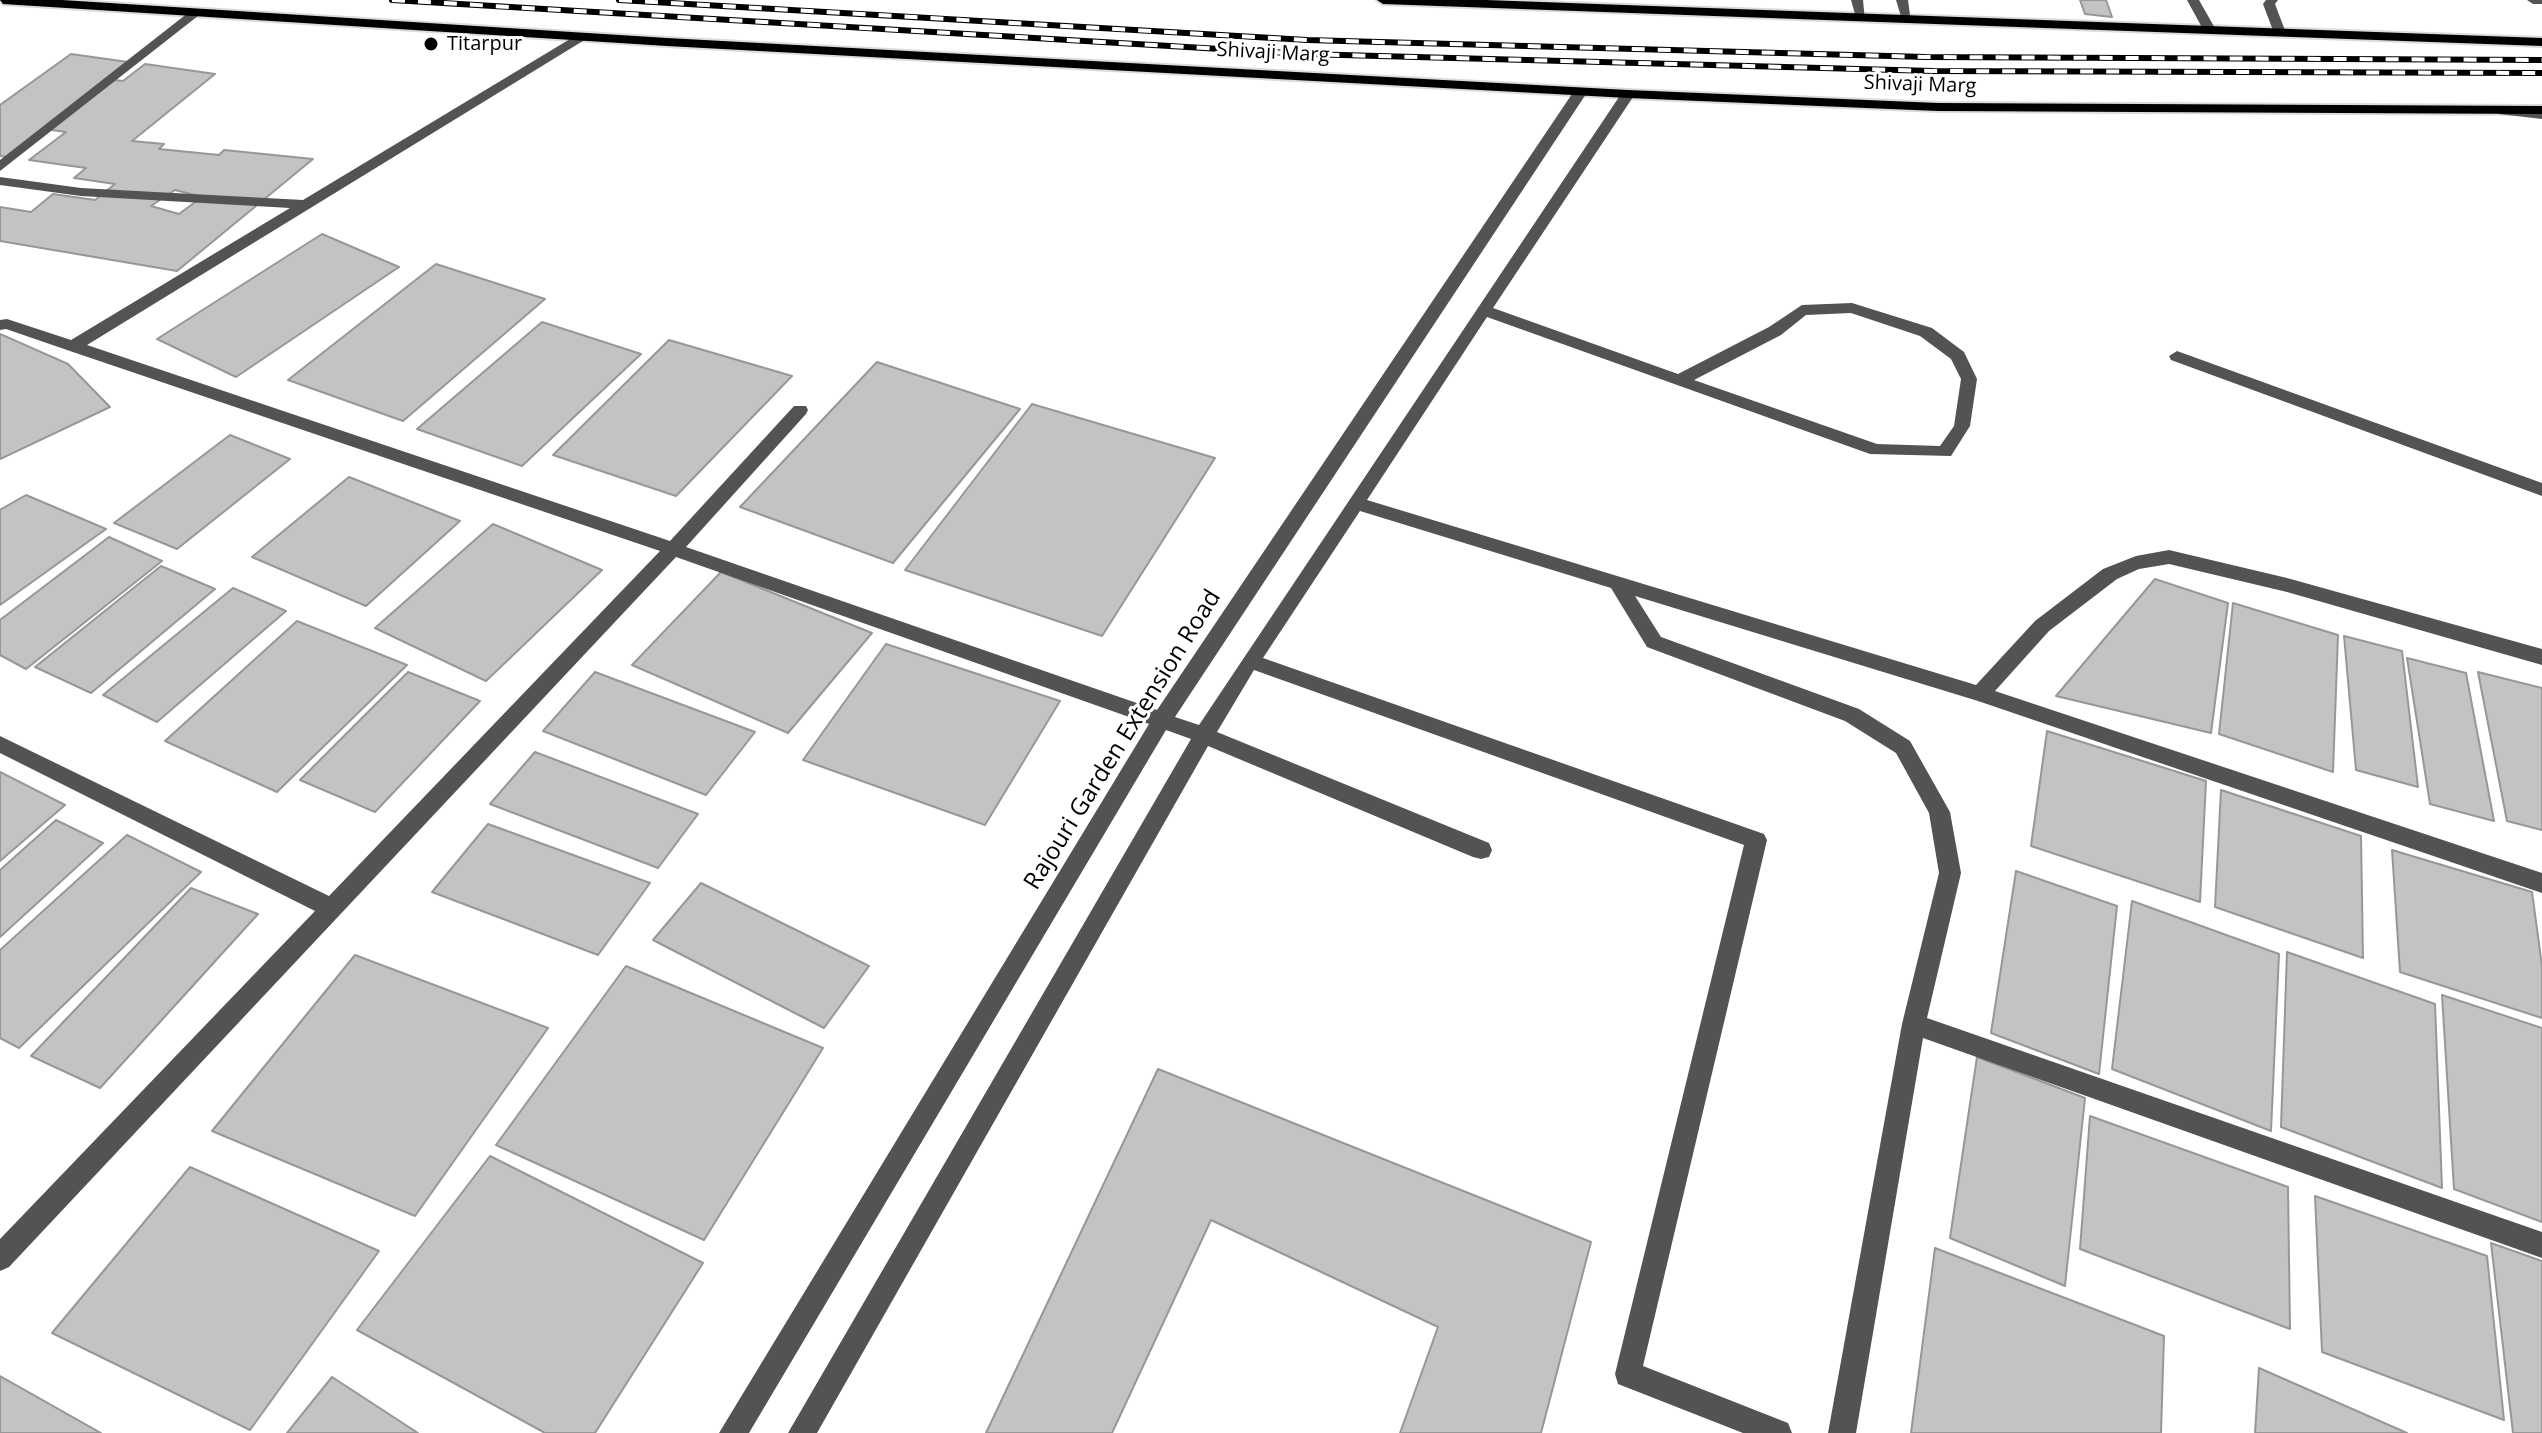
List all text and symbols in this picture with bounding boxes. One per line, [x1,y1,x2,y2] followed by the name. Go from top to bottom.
[447,32,522,56] place label: Titarpur
[422,35,440,53] marker: Titarpur
[1216,38,1330,68] street label: Shivaji Marg
[1863,71,1977,99] street label: Shivaji Marg
[1019,585,1227,895] street label: Rajouri Garden Extension Road

